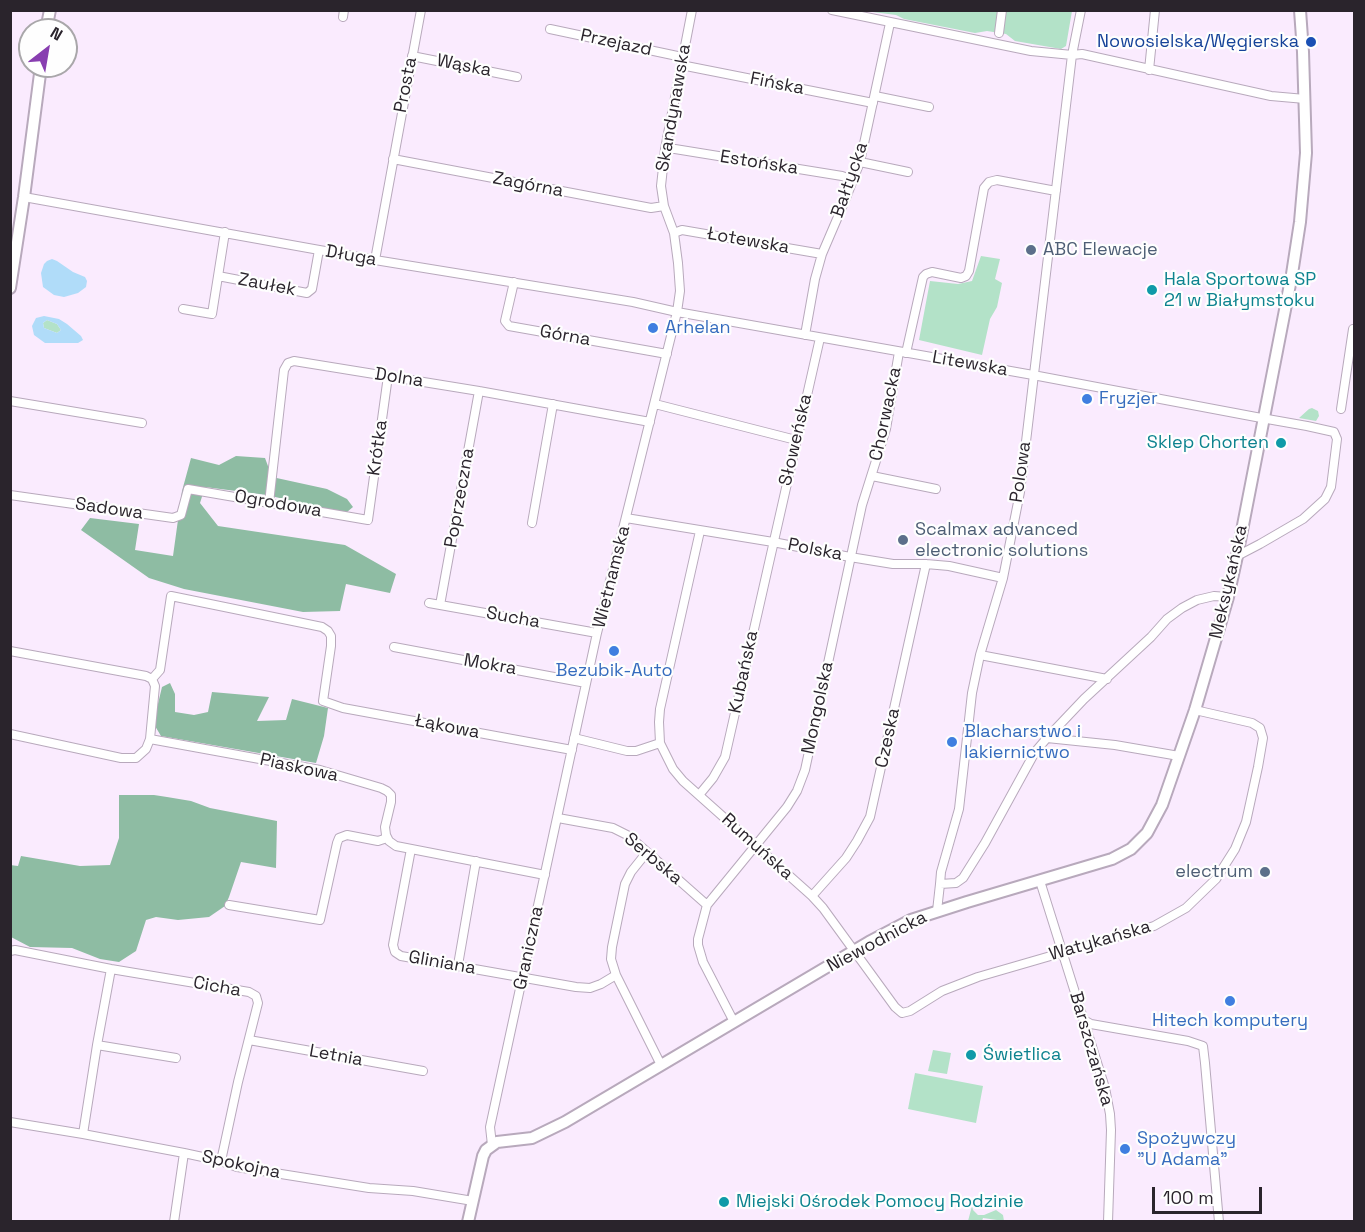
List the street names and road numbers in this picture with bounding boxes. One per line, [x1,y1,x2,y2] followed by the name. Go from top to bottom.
[578,25,654,61] street label: Przejazd
[652,42,696,174] street label: Skandynawska
[435,50,493,82] street label: Wąska
[390,55,422,115] street label: Prosta
[748,68,806,100] street label: Fińska
[827,139,873,221] street label: Bałtycka
[718,146,800,180] street label: Estońska
[491,168,565,202] street label: Zagórna
[705,223,791,259] street label: Łotewska
[324,241,378,271] street label: Długa
[236,269,298,301] street label: Zaułek
[538,321,592,351] street label: Górna
[931,347,1009,381] street label: Litewska
[373,364,425,392] street label: Dolna
[866,365,906,463] street label: Chorwacka
[775,392,817,488] street label: Słoweńska
[363,419,393,477] street label: Krótka
[1006,440,1036,504] street label: Polowa
[441,446,479,550] street label: Poprzeczna
[233,486,323,522] street label: Ogrodowa
[74,494,144,524] street label: Sadowa
[589,523,635,631] street label: Wietnamska
[1205,523,1253,641] street label: Meksykańska
[786,534,844,566] street label: Polska
[484,603,542,633] street label: Sucha
[725,629,763,715] street label: Kubańska
[462,650,518,680] street label: Mokra
[798,660,838,756] street label: Mongolska
[871,706,905,770] street label: Czeska
[413,710,481,744] street label: Łąkowa
[258,749,340,787] street label: Piaskowa
[717,809,797,885] street label: Rumuńska
[619,828,687,890] street label: Serbska
[510,904,548,992] street label: Graniczna
[823,907,931,977] street label: Niewodnicka
[1047,916,1153,966] street label: Watykańska
[407,946,477,980] street label: Gliniana
[191,972,243,1002] street label: Cicha
[1064,989,1118,1109] street label: Barszczańska
[307,1041,365,1071] street label: Letnia
[200,1146,282,1184] street label: Spokojna

